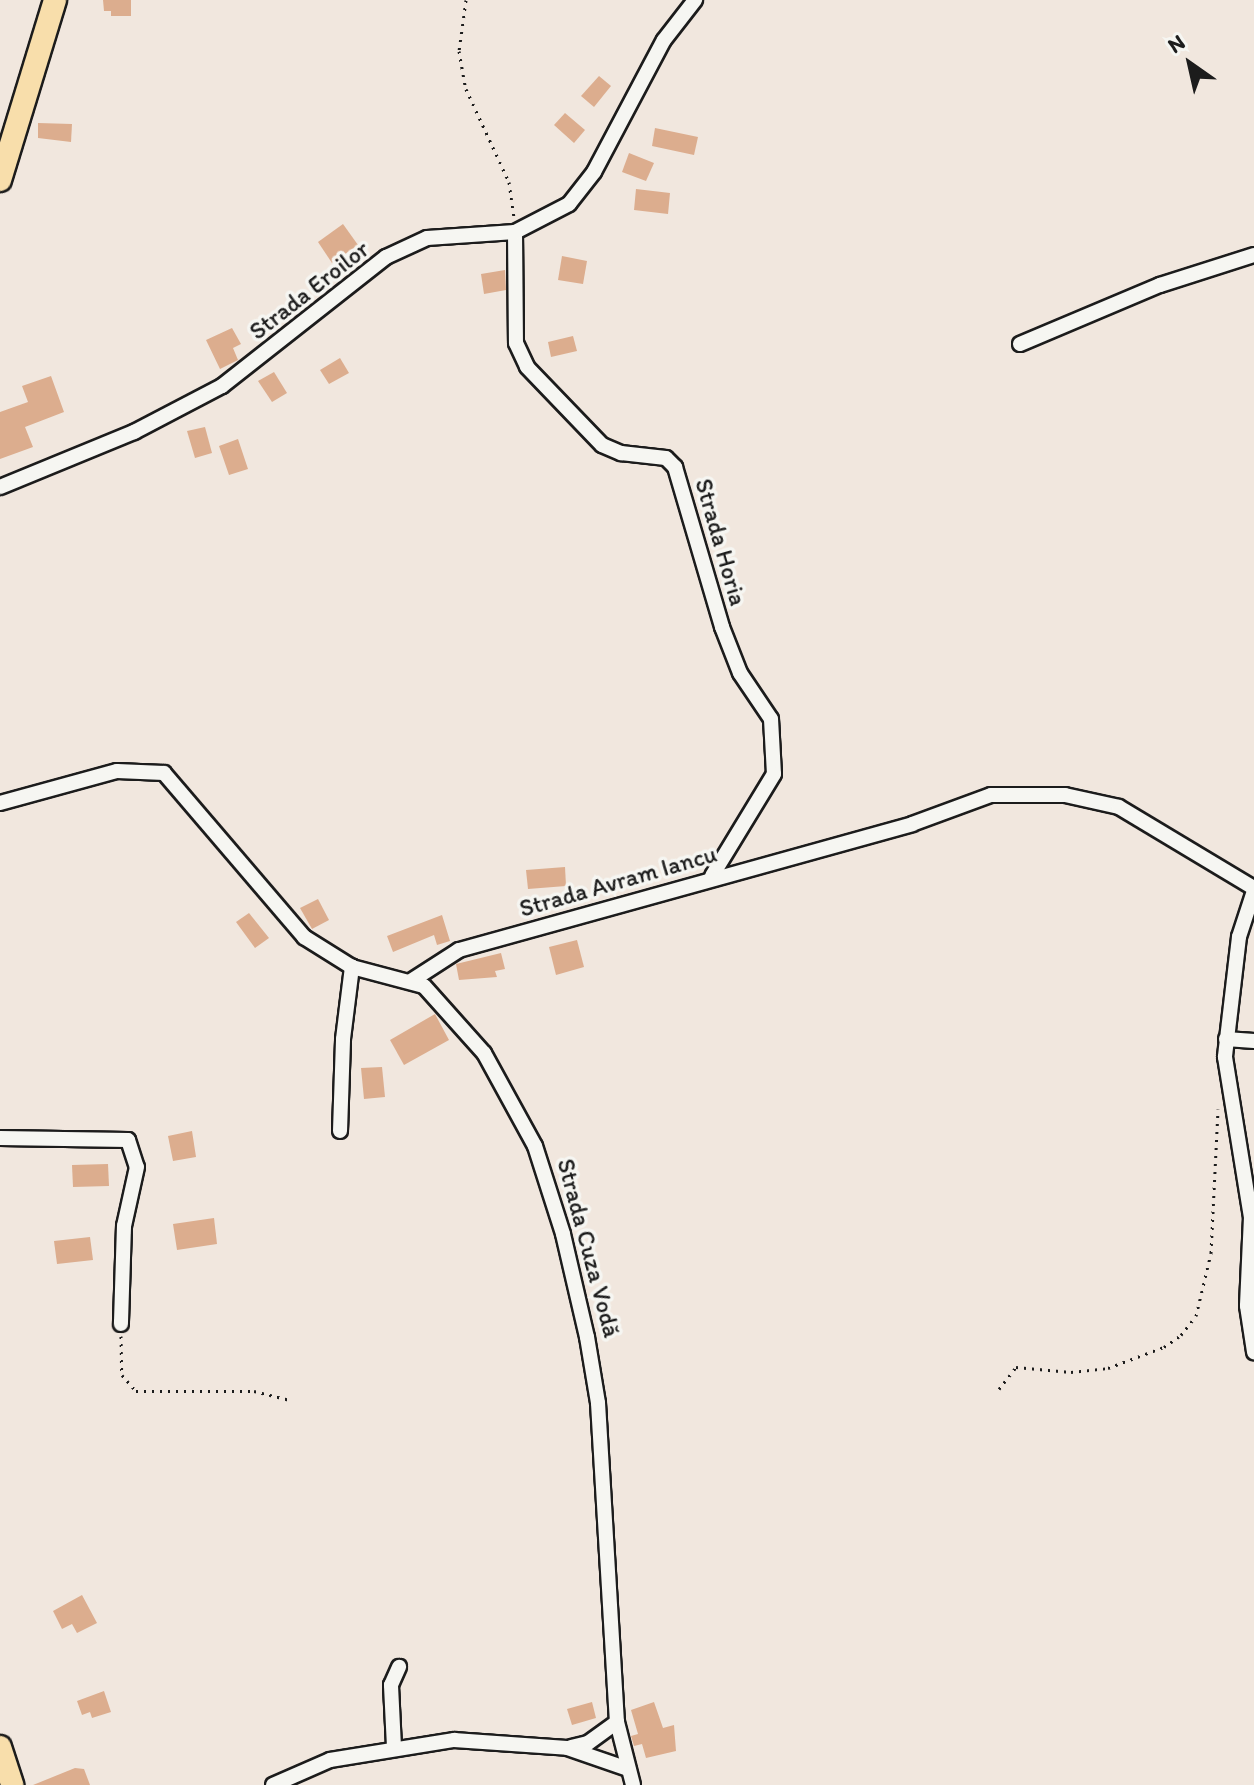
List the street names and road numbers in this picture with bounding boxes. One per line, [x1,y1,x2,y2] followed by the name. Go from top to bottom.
[243,234,375,346] street label: Strada Eroilor
[689,475,753,609] street label: Strada Horia
[515,839,721,923] street label: Strada Avram Iancu
[551,1156,627,1340] street label: Strada Cuza Vodă

